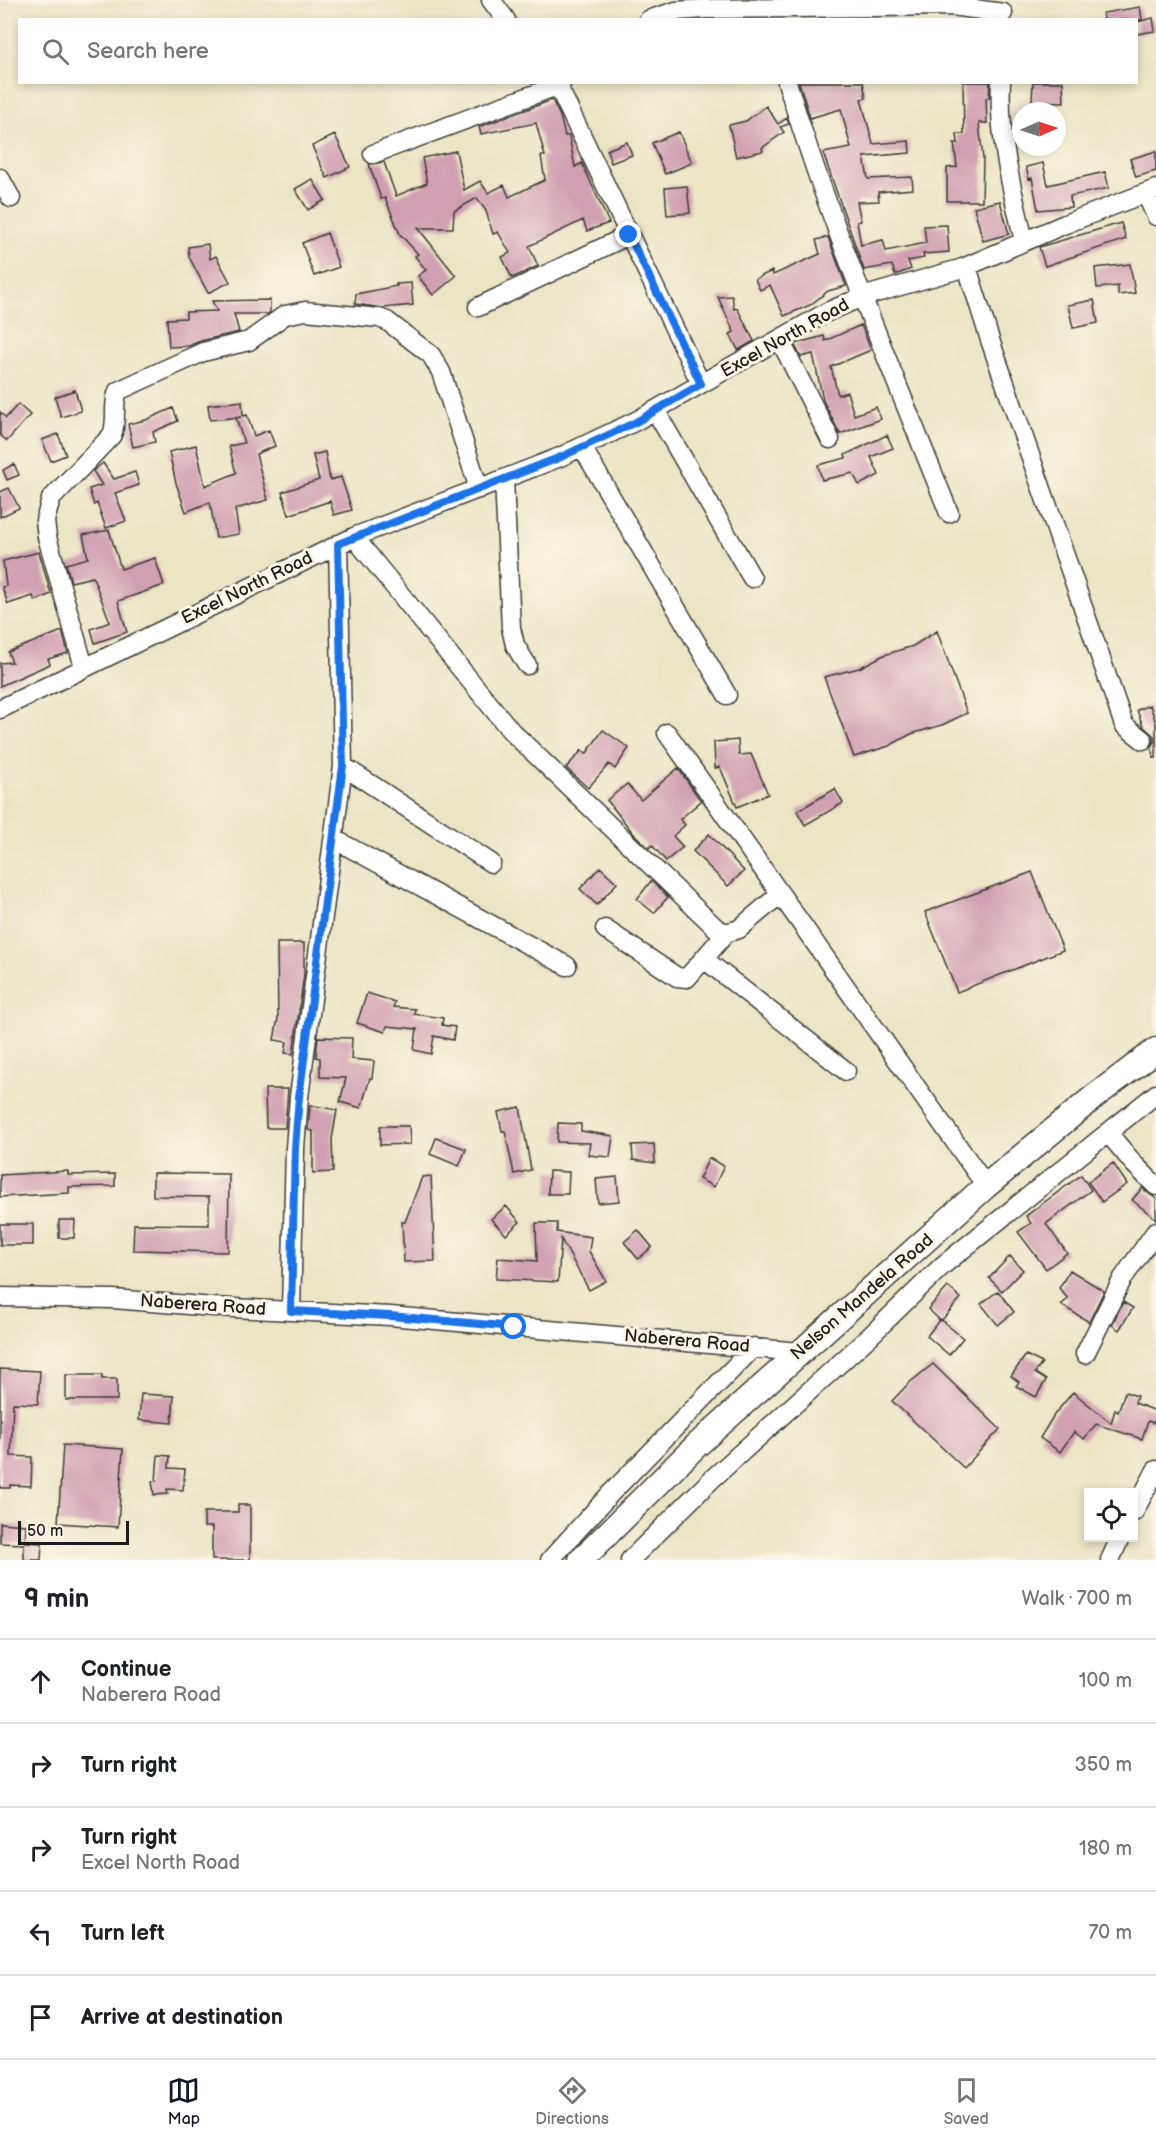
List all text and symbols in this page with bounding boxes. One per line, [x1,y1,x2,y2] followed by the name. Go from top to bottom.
[18,18,1138,84] search box
[39,35,72,68] icon: search
[87,38,209,65] text: Search here
[1012,102,1066,156] north arrow
[615,221,641,247] route end
[717,294,853,382] street label: Excel North Road
[178,547,316,629] street label: Excel North Road
[787,1229,937,1365] street label: Nelson Mandela Road
[139,1290,267,1320] street label: Naberera Road
[500,1313,526,1339] route start
[623,1325,751,1357] street label: Naberera Road
[1084,1488,1138,1542] map controls
[1084,1488,1138,1542] button: locate
[18,1518,129,1546] scale bar
[27,1522,63,1541] text: 50 m
[24,1584,89,1615] text: 9 min
[1022,1587,1132,1611] text: Walk · 700 m
[81,1656,171,1683] text: Continue
[24,1665,57,1698] icon: ahead
[1079,1669,1132,1693] text: 100 m
[81,1683,221,1707] text: Naberera Road
[24,1749,57,1782] icon: right
[81,1752,177,1779] text: Turn right
[1075,1753,1132,1777] text: 350 m
[81,1824,177,1851] text: Turn right
[24,1833,57,1866] icon: right
[1079,1837,1132,1861] text: 180 m
[81,1851,240,1875] text: Excel North Road
[24,1917,57,1950] icon: left
[81,1920,165,1947] text: Turn left
[1088,1921,1132,1945] text: 70 m
[24,2001,57,2034] icon: arrive
[81,2004,283,2031] text: Arrive at destination
[167,2074,200,2129] tab: Map
[535,2074,609,2129] tab: Directions
[944,2074,989,2129] tab: Saved

